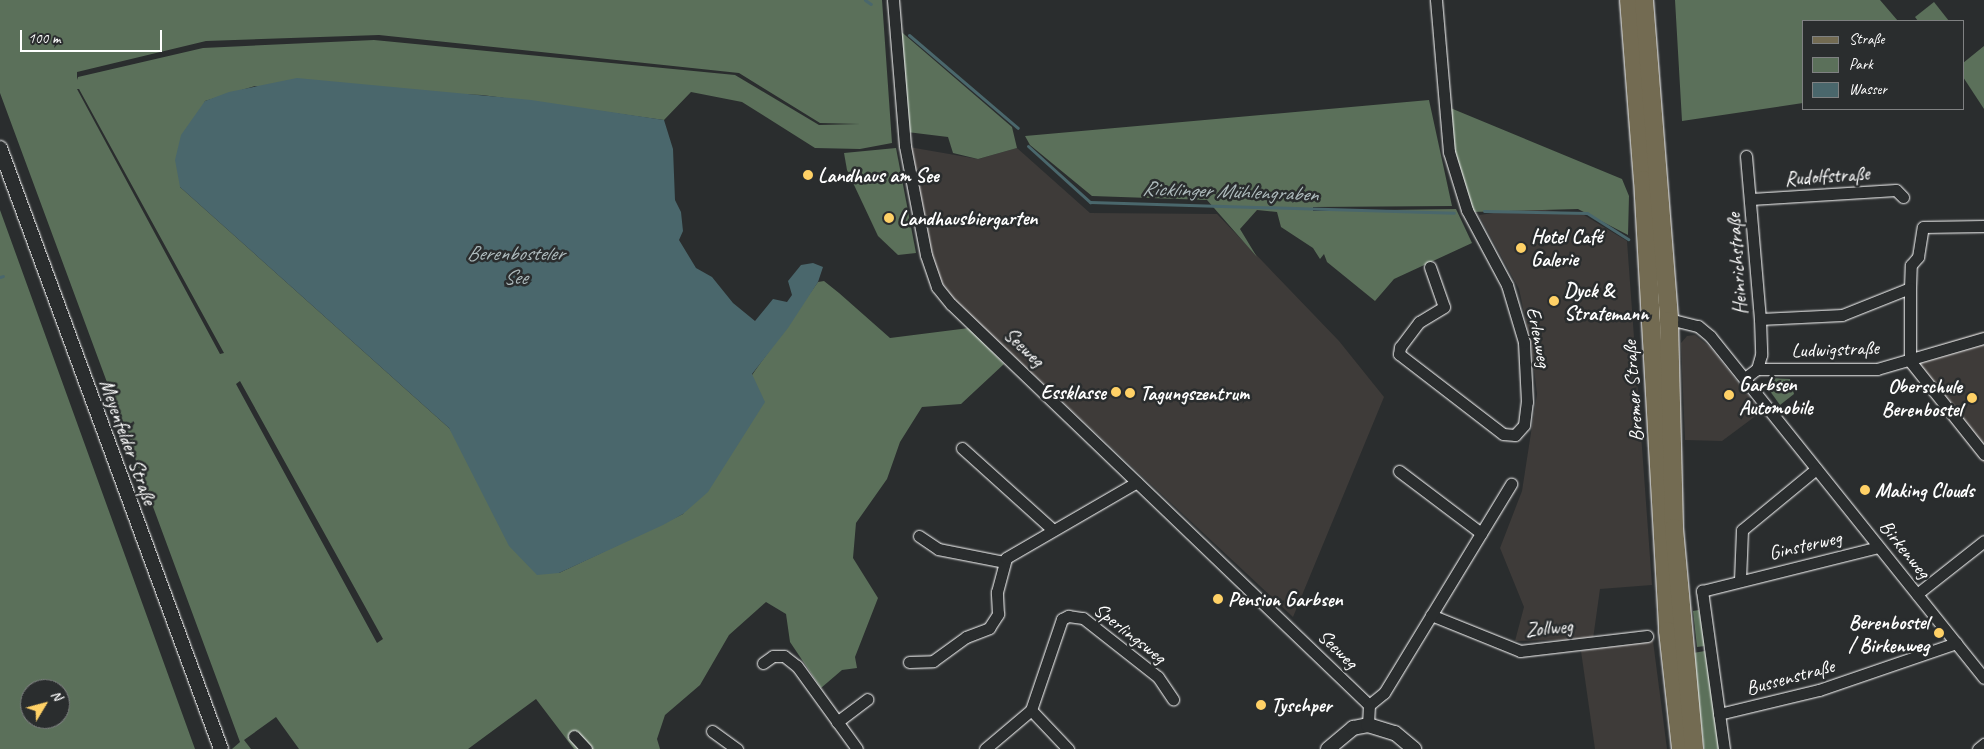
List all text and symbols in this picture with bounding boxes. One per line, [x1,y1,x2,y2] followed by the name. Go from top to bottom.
[22,20,165,52] scale bar
[1802,20,1964,110] legend
[28,29,60,48] text: 100 m
[1849,30,1884,49] text: Straße
[1849,55,1873,74] text: Park
[1849,80,1887,99] text: Wasser
[1784,161,1870,191] street label: Rudolfstraße
[818,163,937,187] place label: Landhaus am See
[802,169,814,181] marker: Landhaus am See
[1142,175,1318,207] water label: Ricklinger Mühlengraben
[899,206,1038,230] place label: Landhausbiergarten
[883,212,895,224] marker: Landhausbiergarten
[1721,212,1753,316] street label: Heinrichstraße
[1531,225,1602,272] place label: Hotel Café Galerie
[467,240,563,290] water label: Berenbosteler See
[1515,242,1527,254] marker: Hotel Café Galerie
[1564,278,1648,325] place label: Dyck & Stratemann
[1548,295,1560,307] marker: Dyck & Stratemann
[1521,305,1557,369] street label: Erlenweg
[999,322,1049,372] street label: Seeweg
[1791,335,1879,363] street label: Ludwigstraße
[1617,339,1649,443] street label: Bremer Straße
[1739,372,1813,419] place label: Garbsen Automobile
[1882,374,1962,421] place label: Oberschule Berenbostel
[94,376,162,508] street label: Meyenfelder Straße
[1041,380,1106,404] place label: Essklasse
[1140,381,1249,405] place label: Tagungszentrum
[1110,386,1122,398] marker: Essklasse
[1124,387,1136,399] marker: Tagungszentrum
[1723,389,1735,401] marker: Garbsen Automobile
[1966,392,1978,404] marker: Oberschule Berenbostel
[1875,478,1974,502] place label: Making Clouds
[1859,484,1871,496] marker: Making Clouds
[1874,515,1936,583] street label: Birkenweg
[1766,525,1844,565] street label: Ginsterweg
[1228,587,1343,611] place label: Pension Garbsen
[1212,593,1224,605] marker: Pension Garbsen
[1089,597,1171,669] street label: Sperlingsweg
[1848,610,1929,657] place label: Berenbostel / Birkenweg
[1524,614,1574,642] street label: Zollweg
[1313,624,1363,674] street label: Seeweg
[1933,627,1945,639] marker: Berenbostel / Birkenweg
[1743,654,1837,700] street label: Bussenstraße
[20,679,70,729] north arrow
[47,687,66,704] text: N
[1271,693,1332,717] place label: Tyschper
[1255,699,1267,711] marker: Tyschper

